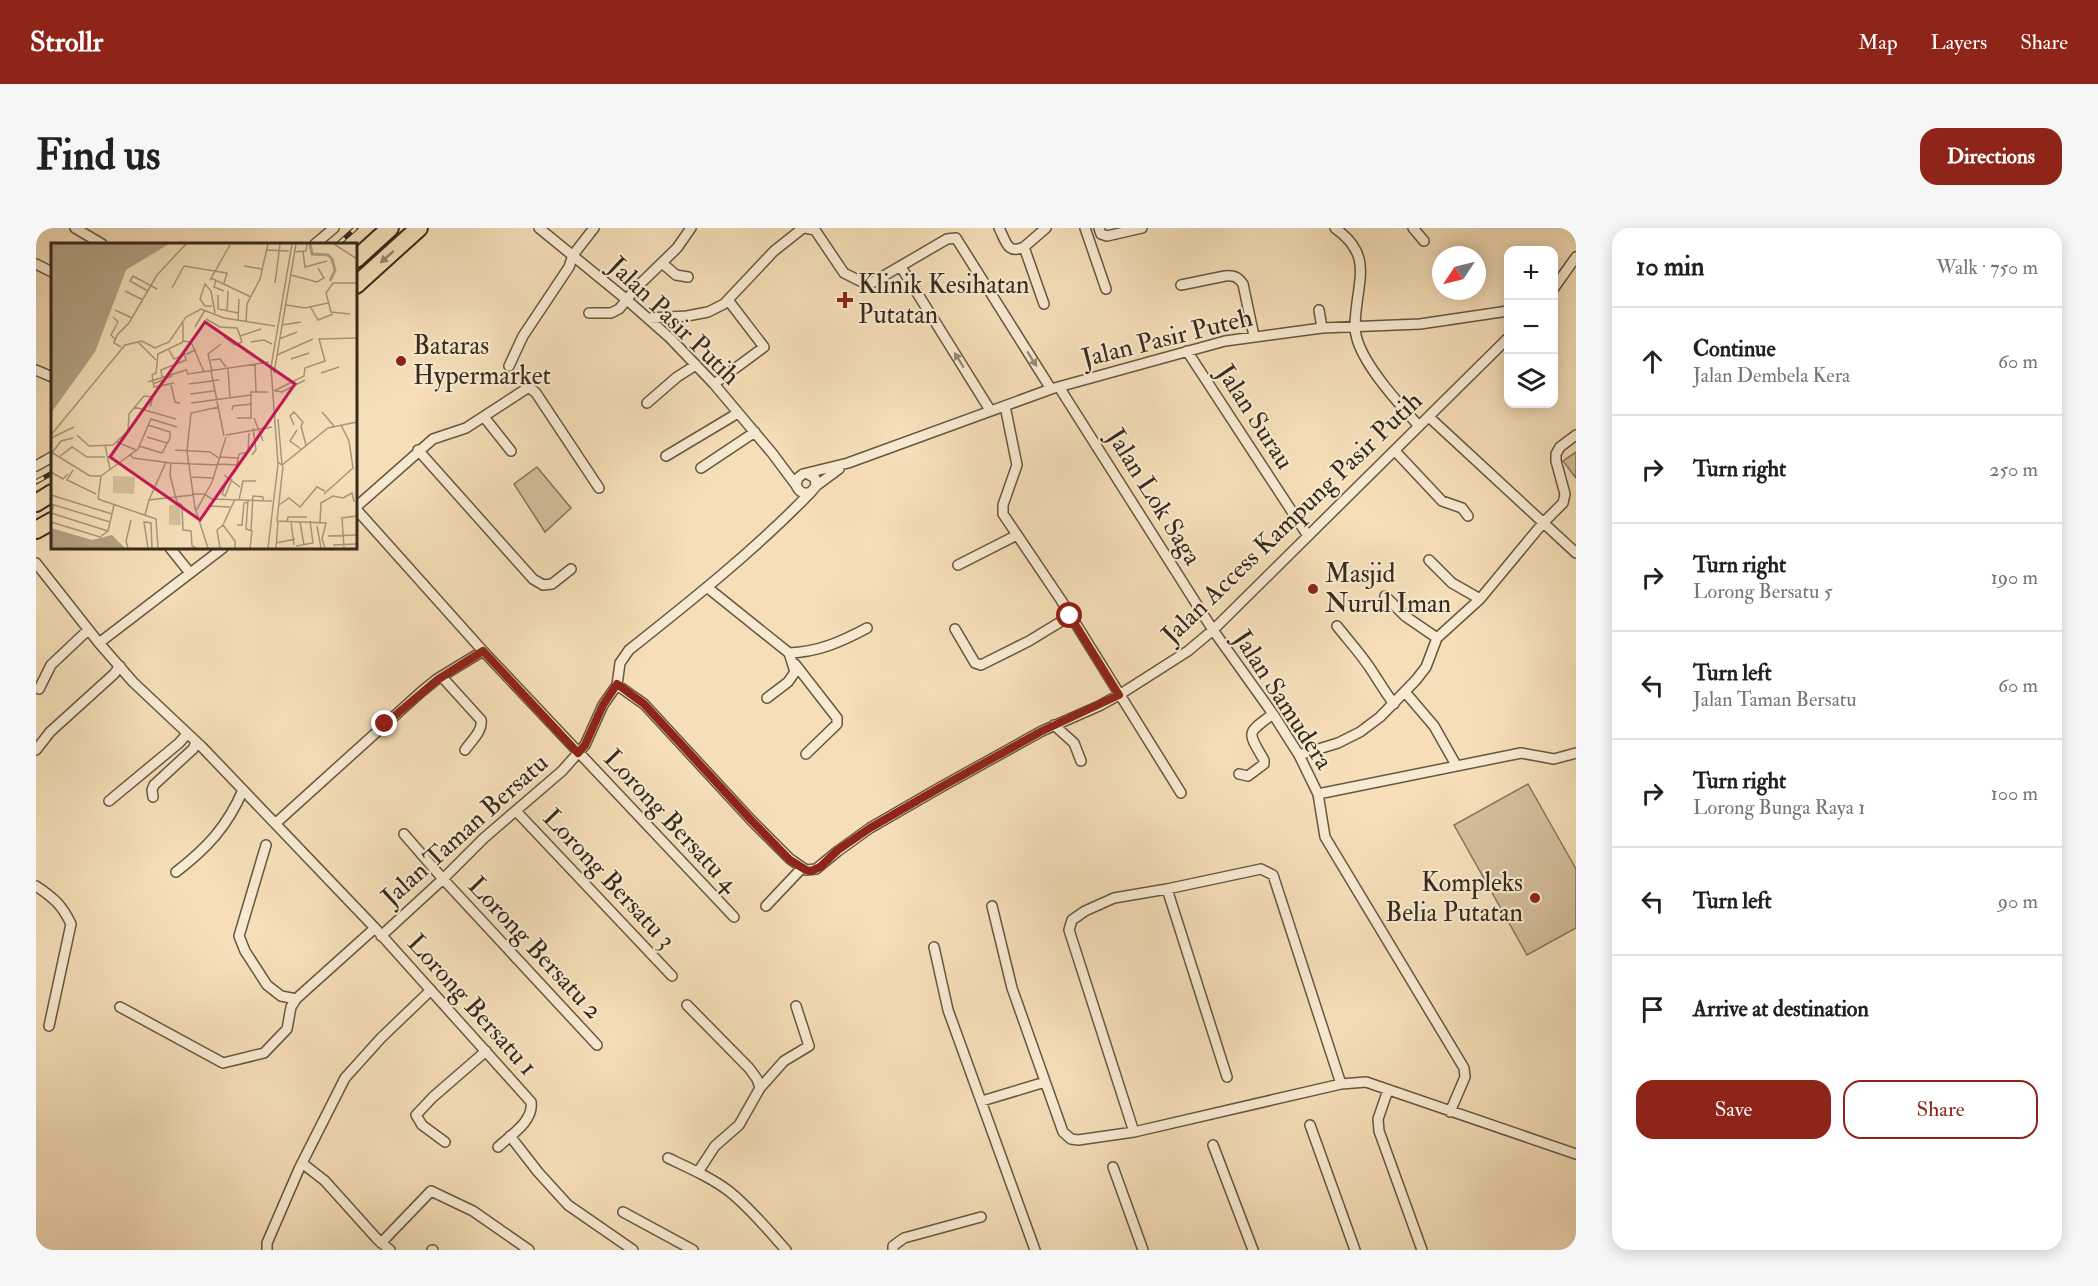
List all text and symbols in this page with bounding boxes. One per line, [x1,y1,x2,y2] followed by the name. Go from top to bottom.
[30,25,103,60] text: Strollr
[1858,29,1898,56] text: Map
[1931,29,1987,56] text: Layers
[2020,29,2068,56] text: Share
[1920,128,2062,185] button: Directions
[36,130,160,182] text: Find us
[51,243,357,549] inset map
[1432,246,1486,300] north arrow
[1504,246,1558,408] map controls
[1504,246,1558,300] button: +
[380,250,395,263] one-way arrow
[601,250,747,392] street label: Jalan Pasir Putih
[1636,251,1704,283] text: 10 min
[1936,255,2038,280] text: Walk · 750 m
[858,269,1029,331] place label: Klinik Kesihatan Putatan
[836,291,854,309] marker: Klinik Kesihatan Putatan
[1504,300,1558,354] button: −
[1077,301,1256,375] street label: Jalan Pasir Puteh
[413,330,551,393] place label: Bataras Hypermarket
[1693,335,1776,363] text: Continue
[1636,345,1669,378] icon: ahead
[1998,349,2038,374] text: 60 m
[1027,351,1038,367] one-way arrow
[954,352,965,368] one-way arrow
[394,354,408,368] marker: Bataras Hypermarket
[1504,354,1558,408] button: layers
[1209,358,1301,475] street label: Jalan Surau
[1693,363,1850,388] text: Jalan Dembela Kera
[1154,385,1430,652] street label: Jalan Access Kampung Pasir Putih
[1099,422,1209,571] street label: Jalan Lok Saga
[1636,453,1669,486] icon: right
[1693,455,1786,483] text: Turn right
[1989,457,2038,482] text: 250 m
[1693,551,1786,579] text: Turn right
[1325,558,1451,620] place label: Masjid Nurul Iman
[1636,561,1669,594] icon: right
[1991,565,2038,590] text: 190 m
[1693,579,1832,604] text: Lorong Bersatu 5
[1306,582,1320,596] marker: Masjid Nurul Iman
[1056,602,1082,628] route start
[1226,624,1340,776] street label: Jalan Samudera
[1693,659,1772,687] text: Turn left
[1636,669,1669,702] icon: left
[1998,673,2038,698] text: 60 m
[1693,687,1857,712] text: Jalan Taman Bersatu
[371,710,397,736] route end
[597,743,746,900] street label: Lorong Bersatu 4
[374,747,555,914] street label: Jalan Taman Bersatu
[1693,767,1786,795] text: Turn right
[1636,777,1669,810] icon: right
[1991,781,2038,806] text: 100 m
[1693,795,1865,820] text: Lorong Bunga Raya 1
[536,802,682,956] street label: Lorong Bersatu 3
[1385,867,1523,929] place label: Kompleks Belia Putatan
[461,870,609,1026] street label: Lorong Bersatu 2
[1636,885,1669,918] icon: left
[1693,887,1772,915] text: Turn left
[1998,889,2038,914] text: 90 m
[1528,891,1542,905] marker: Kompleks Belia Putatan
[400,928,544,1082] street label: Lorong Bersatu 1
[1636,993,1669,1026] icon: arrive
[1693,995,1869,1023] text: Arrive at destination
[1636,1080,1831,1139] button: Save
[1843,1080,2038,1139] button: Share

